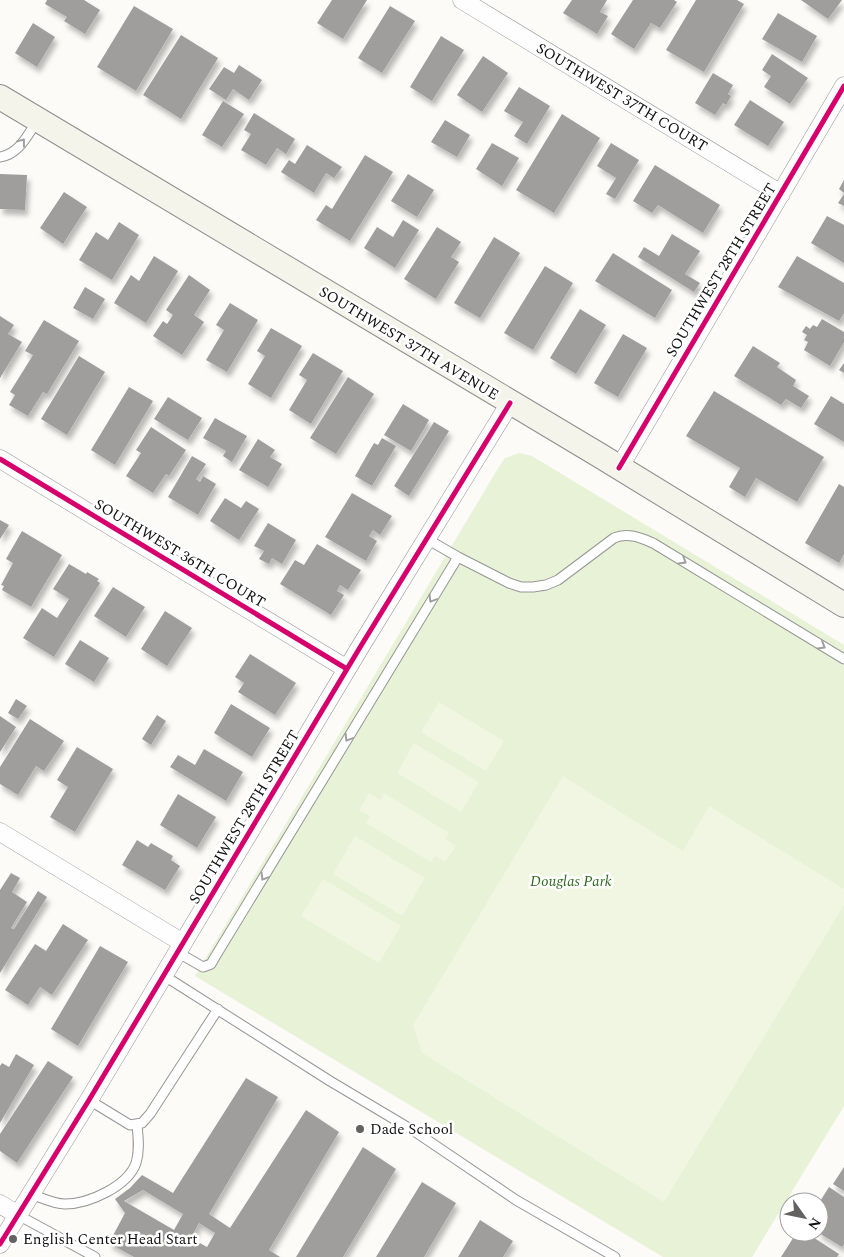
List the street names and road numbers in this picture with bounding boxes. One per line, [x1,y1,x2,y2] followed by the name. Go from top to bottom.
[532,37,712,158] street label: SOUTHWEST 37TH COURT
[660,179,783,362] street label: SOUTHWEST 28TH STREET
[314,280,503,406] street label: SOUTHWEST 37TH AVENUE
[90,493,270,614] street label: SOUTHWEST 36TH COURT
[183,726,306,909] street label: SOUTHWEST 28TH STREET

